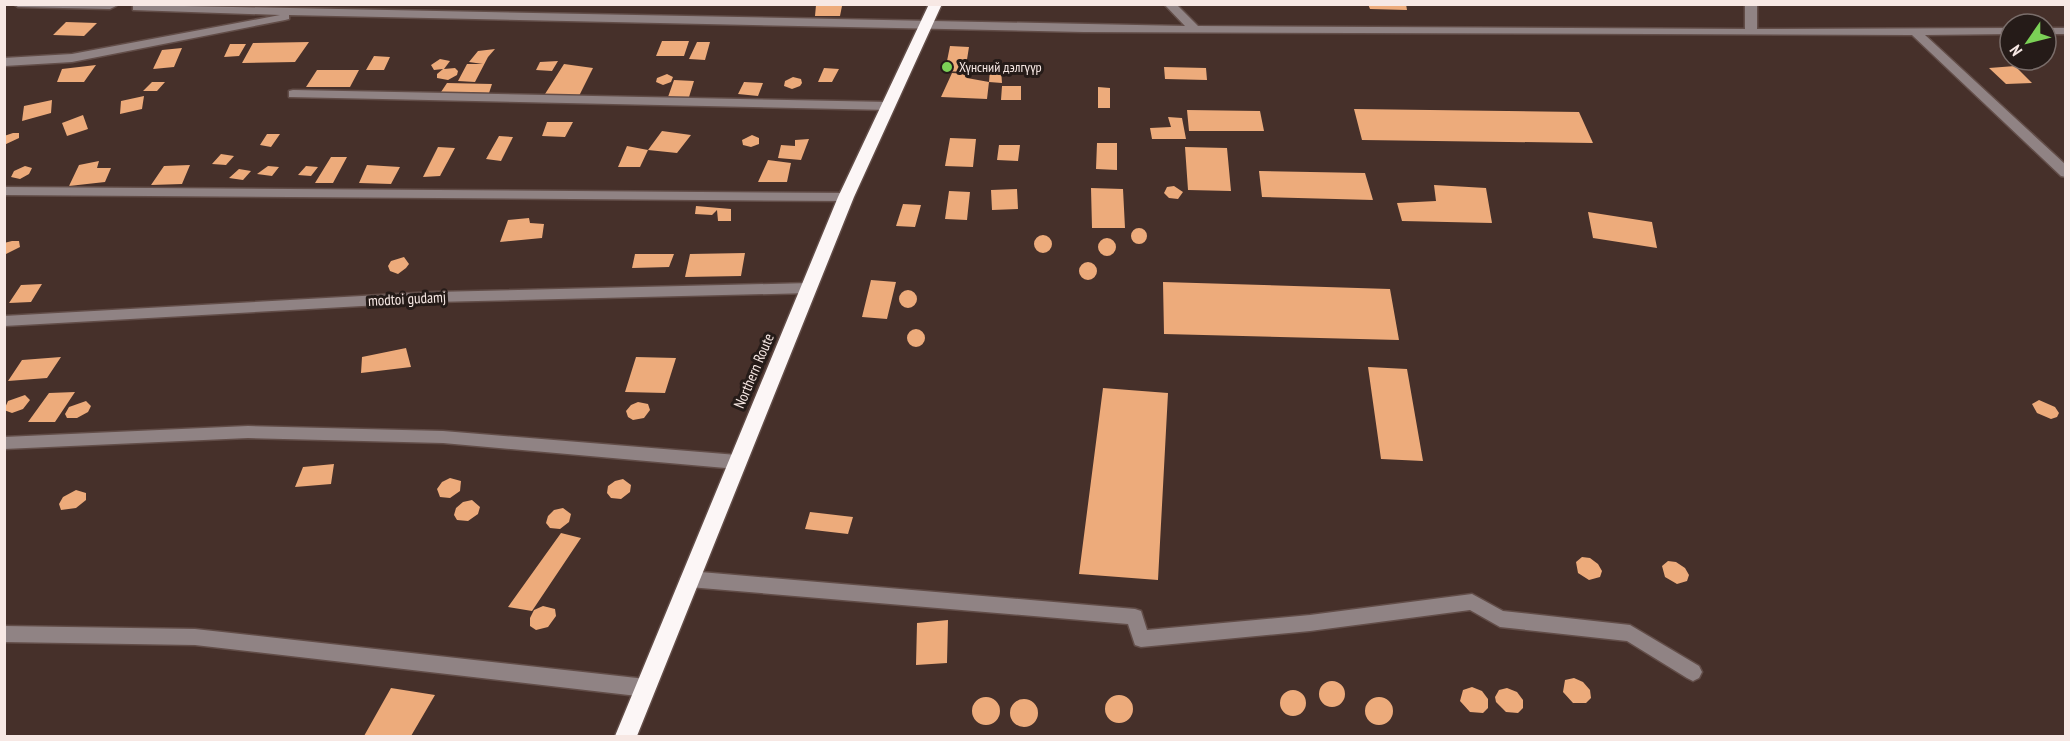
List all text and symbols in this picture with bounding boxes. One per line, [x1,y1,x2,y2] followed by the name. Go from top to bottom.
[1998,12,2058,72] north arrow
[2005,41,2026,60] text: N
[959,58,1042,76] place label: Хүнсний дэлгүүр
[940,60,954,74] marker: Хүнсний дэлгүүр
[367,287,446,310] street label: modtoi gudamj
[729,330,778,411] street label: Northern Route

